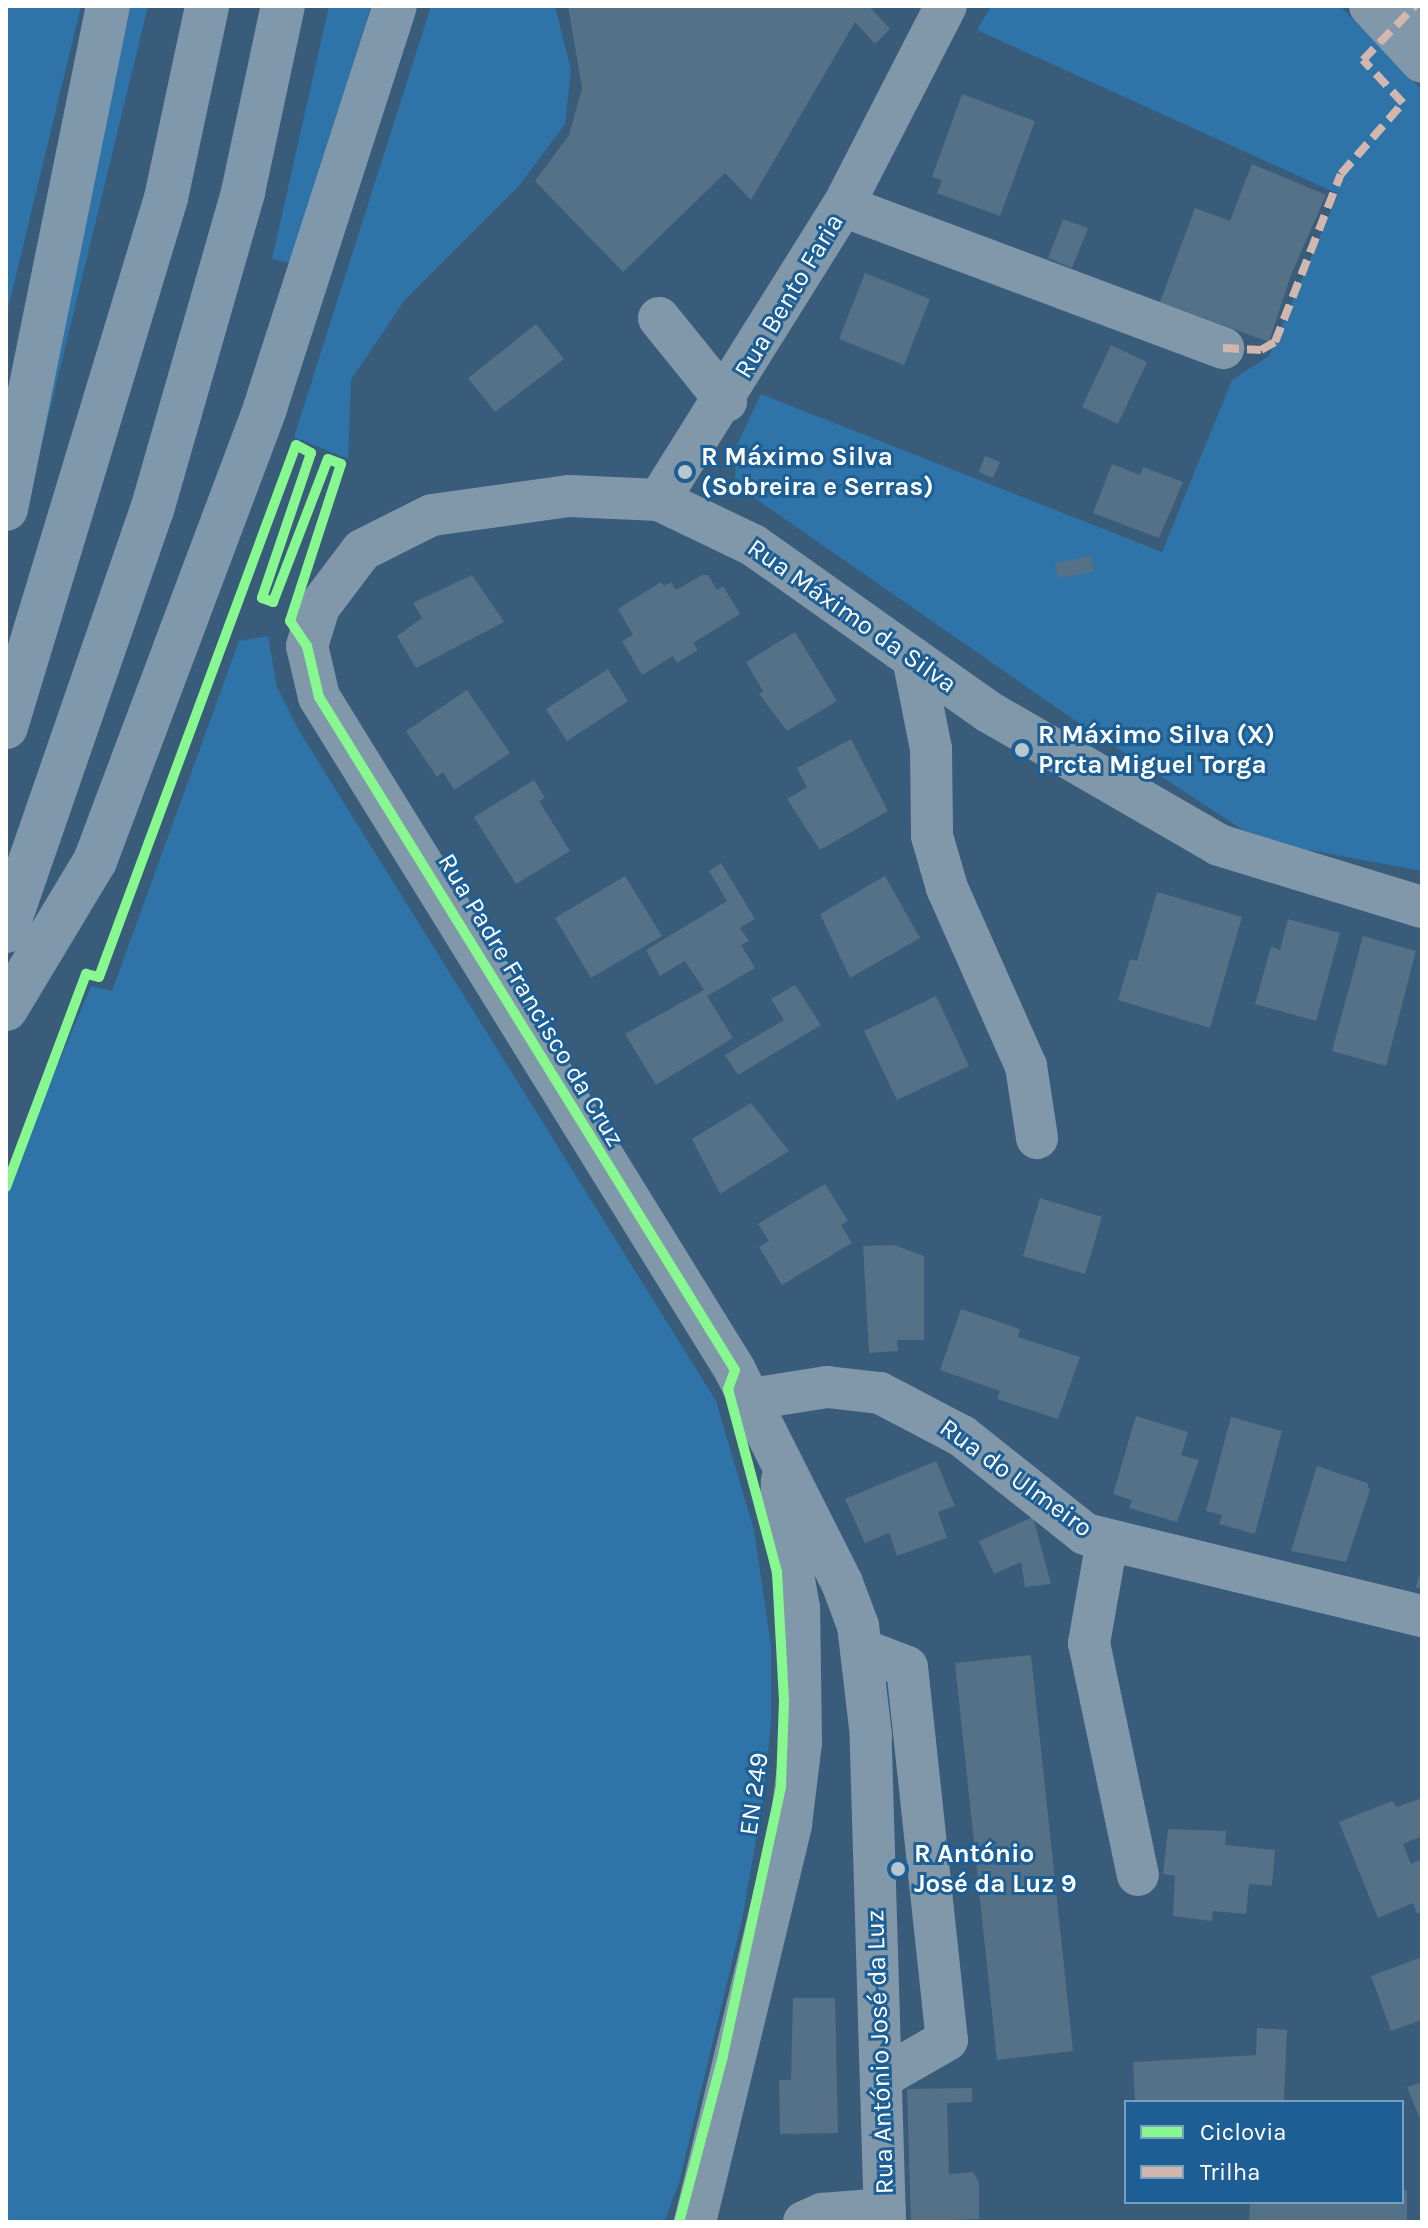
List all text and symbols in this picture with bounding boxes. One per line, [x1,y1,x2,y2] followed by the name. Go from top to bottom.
[728,208,850,384] street label: Rua Bento Faria
[701,441,934,502] place label: R Máximo Silva (Sobreira e Serras)
[676,463,694,481] marker: R Máximo Silva (Sobreira e Serras)
[741,532,963,700] street label: Rua Máximo da Silva
[1038,719,1275,780] place label: R Máximo Silva (X) Prcta Miguel Torga
[1013,741,1031,759] marker: R Máximo Silva (X) Prcta Miguel Torga
[431,848,631,1152] street label: Rua Padre Francisco da Cruz
[934,1412,1098,1544] street label: Rua do Ulmeiro
[733,1751,775,1837] street label: EN 249
[914,1838,1077,1900] place label: R António José da Luz 9
[889,1860,907,1878] marker: R António José da Luz 9
[859,1909,901,2195] street label: Rua António José da Luz
[1124,2100,1404,2204] legend
[1200,2118,1287,2146] text: Ciclovia
[1200,2158,1261,2186] text: Trilha

